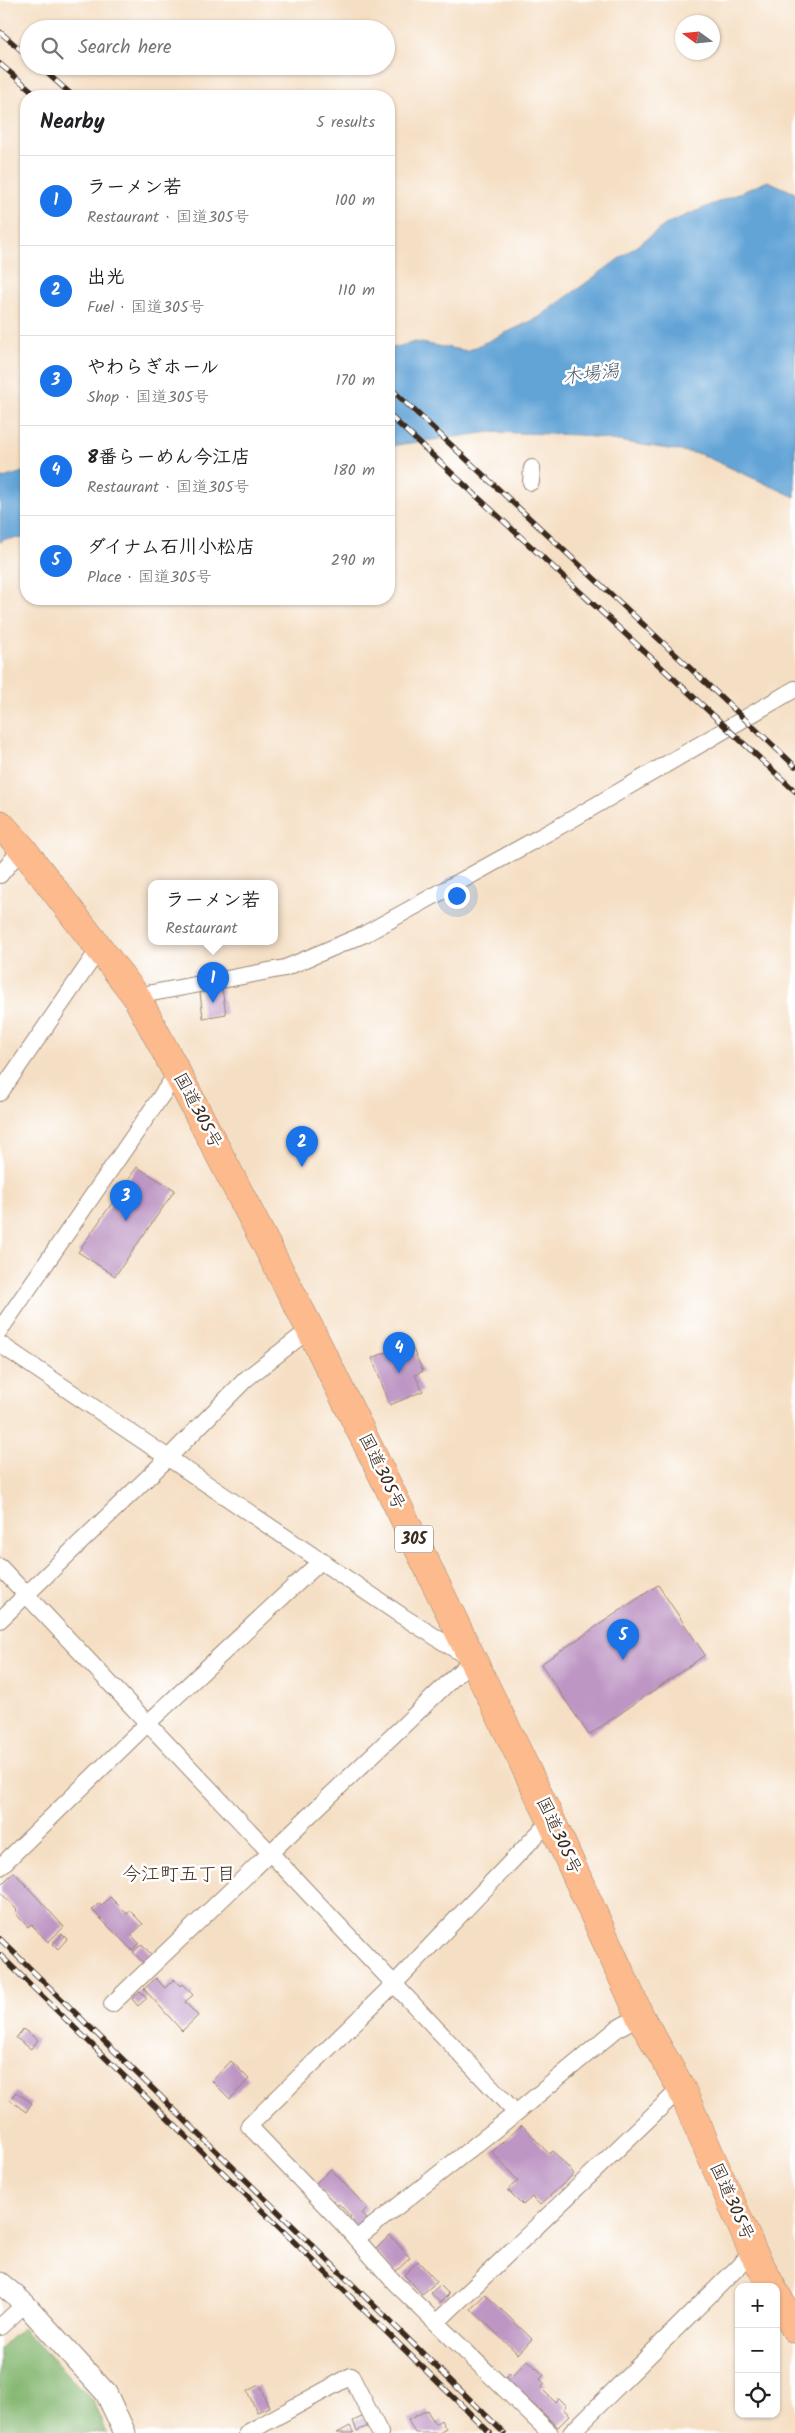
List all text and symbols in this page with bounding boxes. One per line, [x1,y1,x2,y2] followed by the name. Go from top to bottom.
[675,15,720,60] north arrow
[20,20,395,75] search box
[78,33,172,63] text: Search here
[38,34,66,62] icon: search
[40,106,105,139] text: Nearby
[316,110,375,135] text: 5 results
[87,173,182,203] text: ラーメン若
[54,188,58,213] text: 1
[335,188,375,213] text: 100 m
[87,205,250,230] text: Restaurant · 国道305号
[87,263,125,293] text: 出光
[51,278,61,303] text: 2
[338,278,375,303] text: 110 m
[87,295,205,320] text: Fuel · 国道305号
[87,353,219,383] text: やわらぎホール
[561,357,622,393] water label: 木場潟
[52,368,60,393] text: 3
[335,368,375,393] text: 170 m
[87,385,209,410] text: Shop · 国道305号
[87,443,250,473] text: 8番らーめん今江店
[52,458,60,483] text: 4
[333,458,375,483] text: 180 m
[87,475,250,500] text: Restaurant · 国道305号
[87,533,255,563] text: ダイナム石川小松店
[52,548,60,573] text: 5
[331,548,375,573] text: 290 m
[87,565,212,590] text: Place · 国道305号
[148,880,278,945] popup
[444,883,470,909] your location
[165,886,261,916] text: ラーメン若
[165,916,238,941] text: Restaurant
[197,962,229,1003] pin: 1
[165,1068,229,1154] street label: 国道305号
[286,1126,318,1167] pin: 2
[110,1180,142,1221] pin: 3
[383,1332,415,1373] pin: 4
[350,1428,412,1516] street label: 国道305号
[395,1526,433,1552] road number: 305
[607,1619,639,1660] pin: 5
[527,1792,589,1880] street label: 国道305号
[122,1860,236,1890] district label: 今江町五丁目
[701,2158,761,2246] street label: 国道305号
[735,2283,780,2418] map controls
[735,2283,780,2328] button: +
[735,2328,780,2373] button: −
[735,2373,780,2418] button: locate

